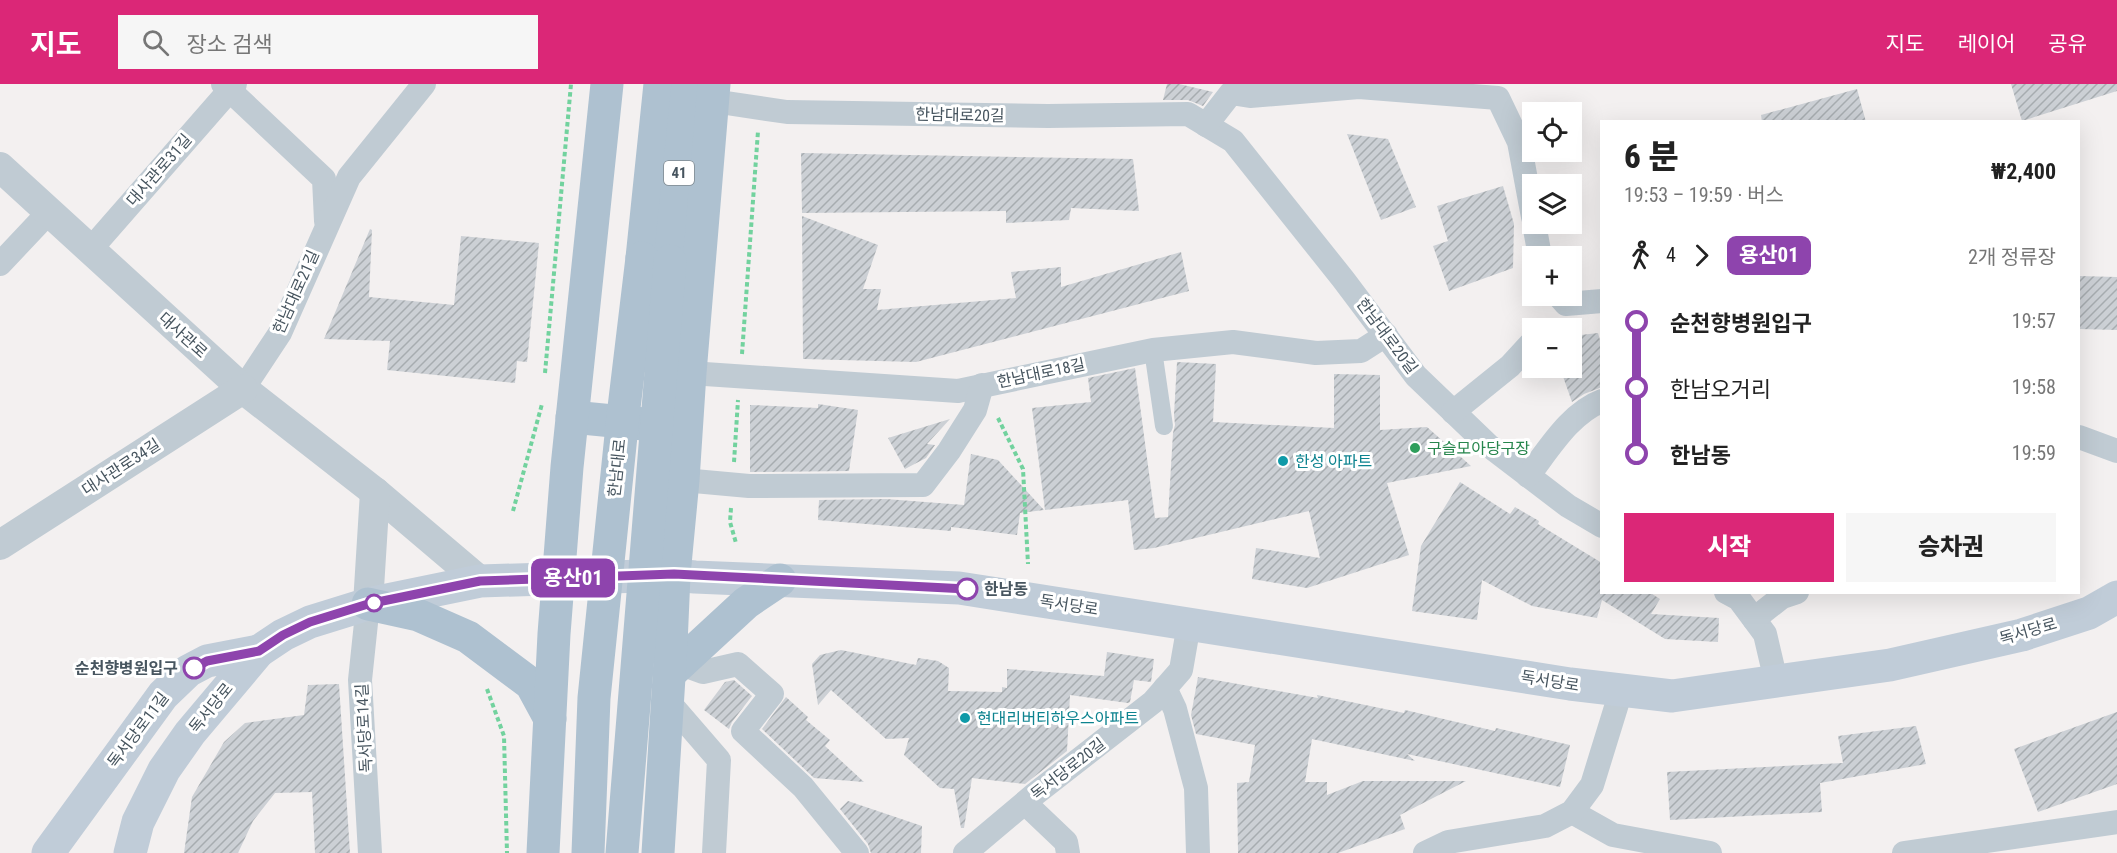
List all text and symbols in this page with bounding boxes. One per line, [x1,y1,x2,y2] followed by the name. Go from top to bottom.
[118,15,538,69] search box
[139,26,172,59] icon: search
[30,28,82,61] text: 지도
[187,32,273,57] text: 장소 검색
[1886,32,1924,56] text: 지도
[1957,32,2015,56] text: 레이어
[2048,32,2087,56] text: 공유
[1522,102,1582,378] map controls
[1522,102,1582,162] button: locate
[915,105,1005,125] street label: 한남대로20길
[123,130,195,210] street label: 대사관로31길
[1624,137,1679,176] text: 6 분
[1991,159,2056,184] text: ₩2,400
[664,161,694,185] road number: 41
[1522,174,1582,234] button: layers
[1624,183,1784,207] text: 19:53 – 19:59 · 버스
[1624,239,1657,272] icon: walk
[1685,239,1718,272] icon: forward
[1666,243,1676,267] text: 4
[1739,243,1799,267] text: 용산01
[1968,245,2056,269] text: 2개 정류장
[1522,246,1582,306] button: +
[269,247,323,337] street label: 한남대로21길
[1353,295,1421,377] street label: 한남대로20길
[155,308,211,362] street label: 대사관로
[2012,309,2056,333] text: 19:57
[1670,311,1812,336] text: 순천향병원입구
[1522,318,1582,378] button: −
[995,354,1087,392] street label: 한남대로18길
[2012,375,2056,399] text: 19:58
[1670,377,1771,402] text: 한남오거리
[78,435,164,499] street label: 대사관로34길
[604,437,630,498] street label: 한남대로
[1427,439,1530,458] place label: 구슬모아당구장
[1408,441,1422,455] marker: 구슬모아당구장
[2012,441,2056,465] text: 19:59
[1670,443,1731,468] text: 한남동
[1295,452,1372,471] place label: 한성 아파트
[1276,454,1290,468] marker: 한성 아파트
[1624,513,1834,582] button: 시작
[1846,513,2056,582] button: 승차권
[531,558,615,598] line badge: 용산01
[543,566,603,590] text: 용산01
[956,578,978,600] marker: 한남동
[984,580,1028,599] place label: 한남동
[1038,591,1100,619] street label: 독서당로
[365,594,383,612] unlabelled marker
[1997,614,2059,648] street label: 독서당로
[183,657,205,679] marker: 순천향병원입구
[75,659,178,678] place label: 순천향병원입구
[1519,667,1581,695] street label: 독서당로
[185,679,237,737] street label: 독서당로
[352,683,376,773] street label: 독서당로14길
[104,689,172,771] street label: 독서당로11길
[977,709,1139,728] place label: 현대리버티하우스아파트
[958,711,972,725] marker: 현대리버티하우스아파트
[1027,734,1109,804] street label: 독서당로20길

